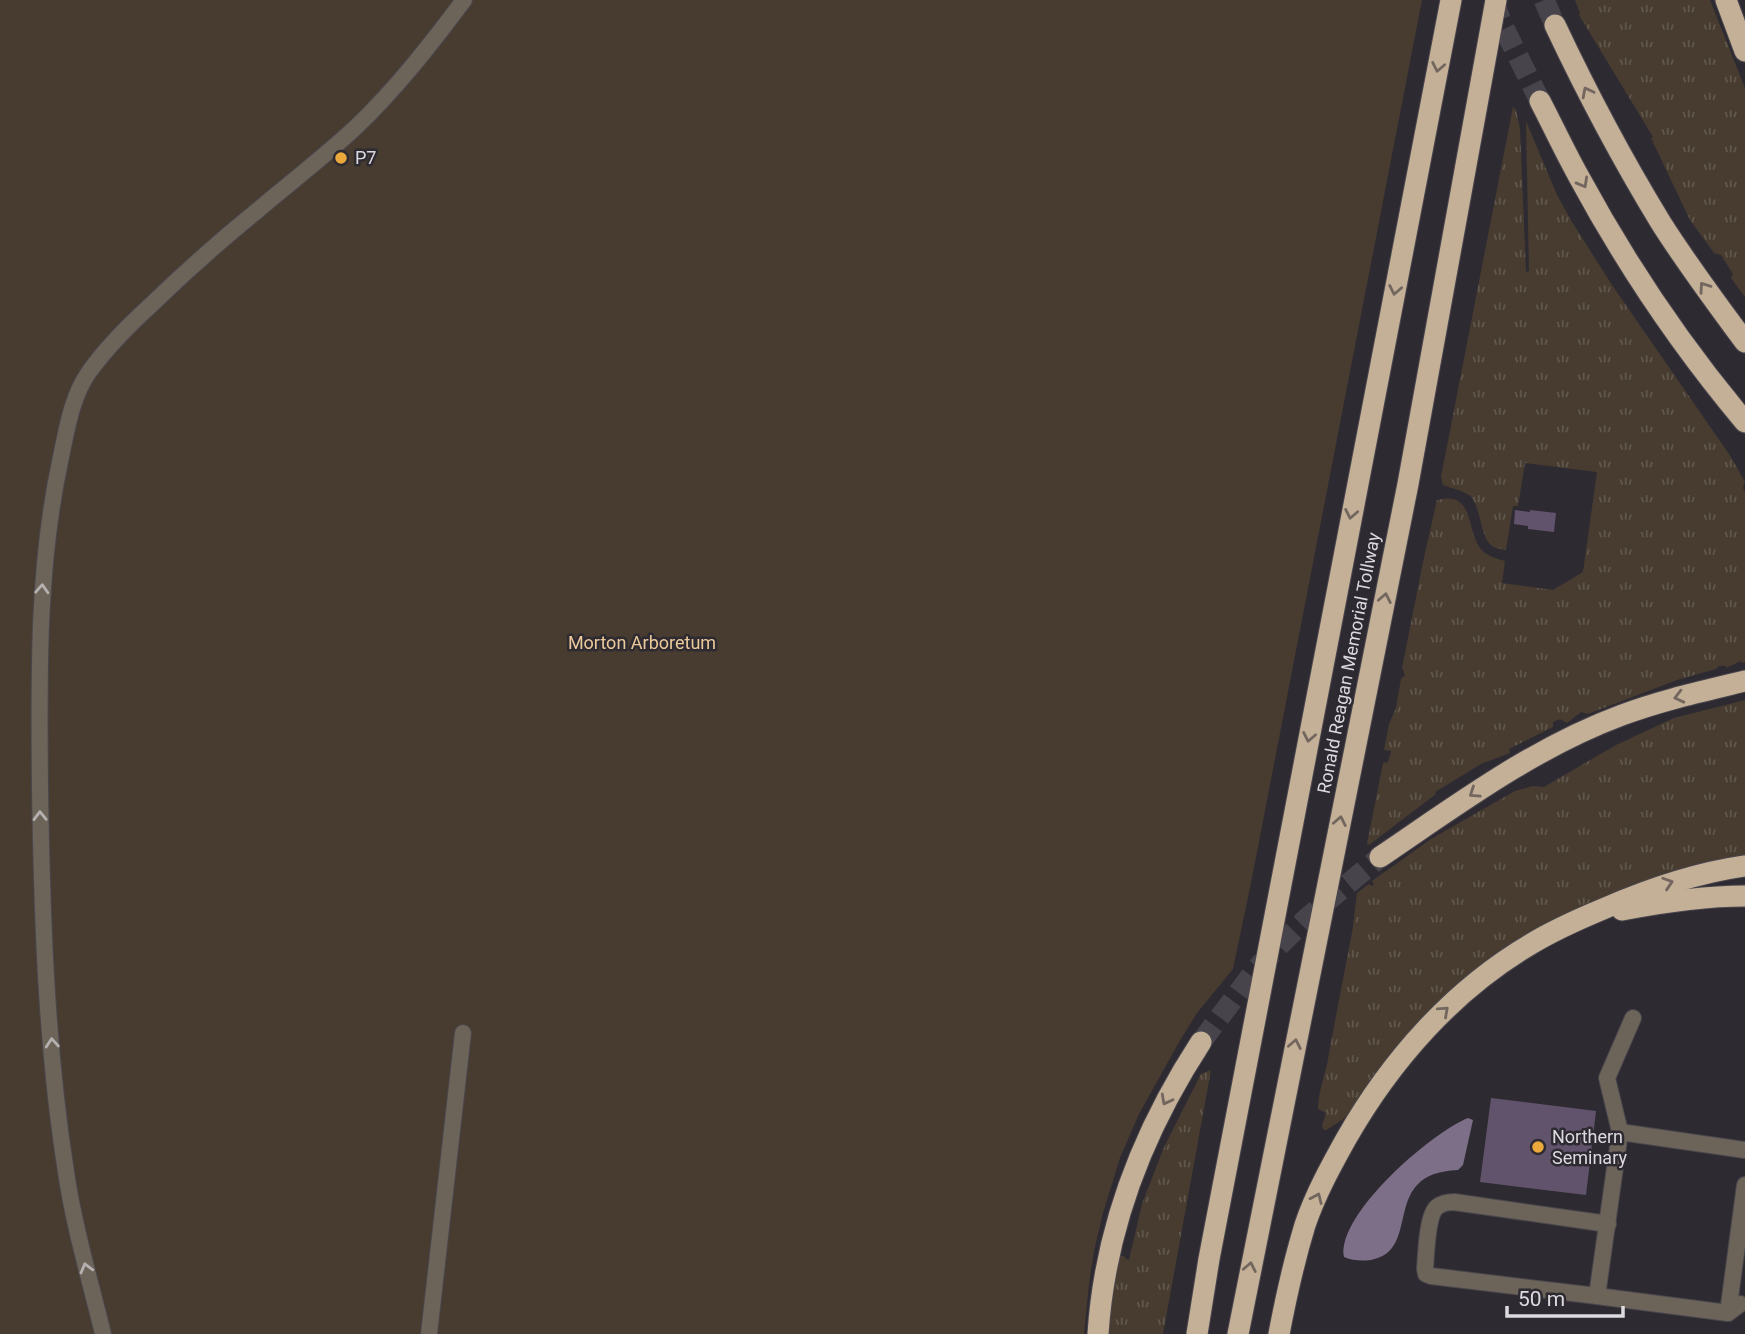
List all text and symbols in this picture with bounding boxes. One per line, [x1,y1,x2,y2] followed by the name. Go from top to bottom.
[1431,61,1446,73] one-way arrow
[1582,87,1596,99] one-way arrow
[355,147,376,168] place label: P7
[333,150,349,166] marker: P7
[1575,176,1588,188] one-way arrow
[1700,282,1713,295] one-way arrow
[1388,284,1403,296] one-way arrow
[1345,508,1360,520] one-way arrow
[1313,530,1384,795] street label: Ronald Reagan Memorial Tollway
[34,583,49,594] one-way arrow
[1377,592,1392,604] one-way arrow
[568,632,716,653] park label: Morton Arboretum
[1673,689,1685,703] one-way arrow
[1302,731,1317,743] one-way arrow
[1469,785,1482,797] one-way arrow
[33,810,48,821] one-way arrow
[1332,815,1347,827] one-way arrow
[1661,877,1673,891] one-way arrow
[1436,1007,1449,1019] one-way arrow
[44,1038,59,1049] one-way arrow
[1287,1038,1302,1050] one-way arrow
[1161,1093,1174,1105] one-way arrow
[1552,1126,1627,1168] place label: Northern Seminary
[1530,1139,1546,1155] marker: Northern Seminary
[1309,1193,1323,1205] one-way arrow
[1242,1261,1257,1273] one-way arrow
[80,1262,94,1274] one-way arrow
[1507,1274,1622,1318] scale bar
[1518,1287,1565,1311] text: 50 m

